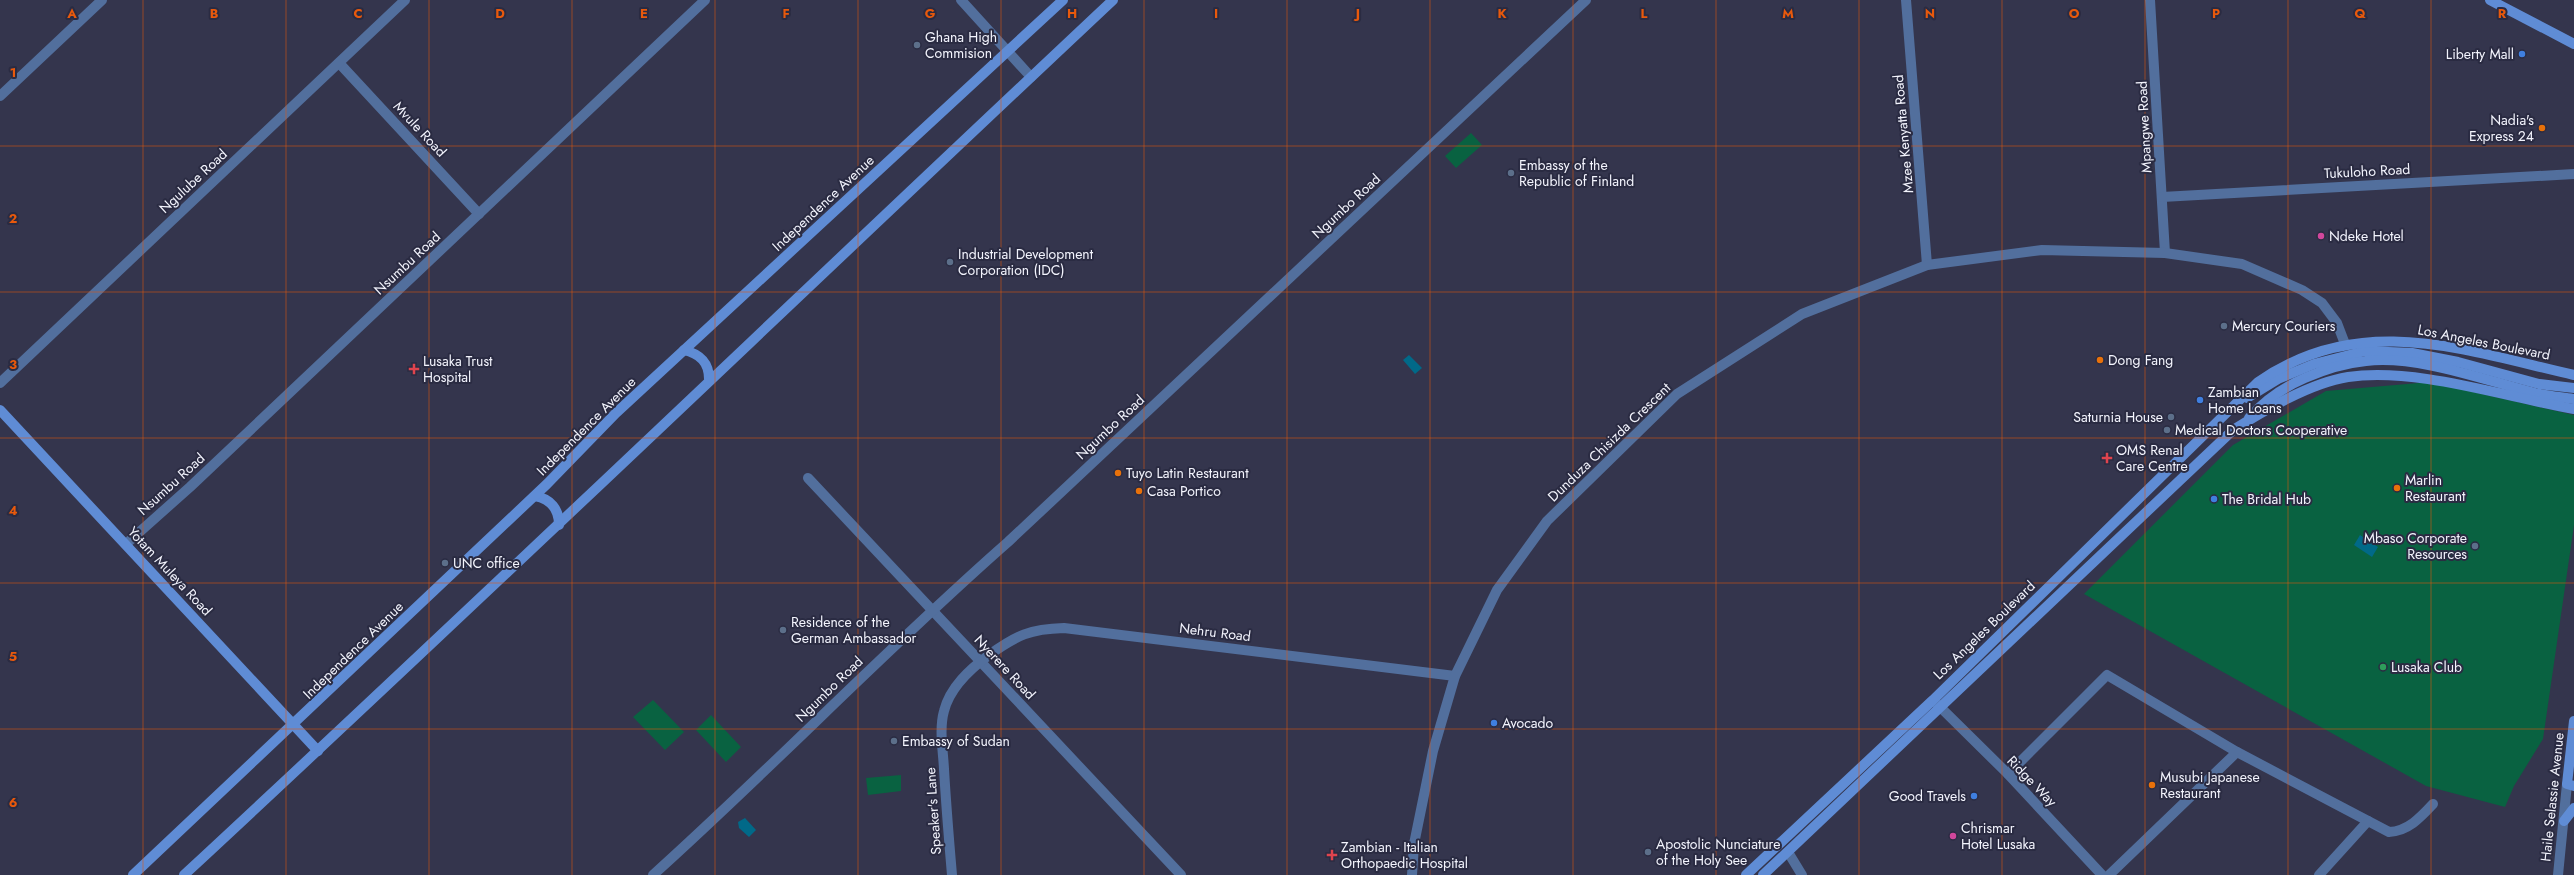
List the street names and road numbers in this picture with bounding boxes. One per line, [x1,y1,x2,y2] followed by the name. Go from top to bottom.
[1888,74,1918,194] street label: Mzee Kenyatta Road
[2132,80,2156,174] street label: Mpangwe Road
[389,97,451,161] street label: Mvule Road
[155,144,231,218] street label: Ngulube Road
[768,150,878,256] street label: Independence Avenue
[2323,159,2411,183] street label: Tukuloho Road
[1307,169,1385,243] street label: Ngumbo Road
[369,227,445,299] street label: Nsumbu Road
[2416,319,2552,365] street label: Los Angeles Boulevard
[532,372,640,480] street label: Independence Avenue
[1543,377,1675,506] street label: Dunduza Chisizda Crescent
[1071,390,1149,464] street label: Ngumbo Road
[133,448,209,520] street label: Nsumbu Road
[123,522,217,620] street label: Yotam Muleya Road
[1929,576,2039,684] street label: Los Angeles Boulevard
[298,597,408,703] street label: Independence Avenue
[1178,618,1252,646] street label: Nehru Road
[970,630,1040,704] street label: Nyerere Road
[791,652,867,726] street label: Ngumbo Road
[2535,731,2569,863] street label: Haile Selassie Avenue
[2003,751,2062,812] street label: Ridge Way
[920,767,946,855] street label: Speaker's Lane

